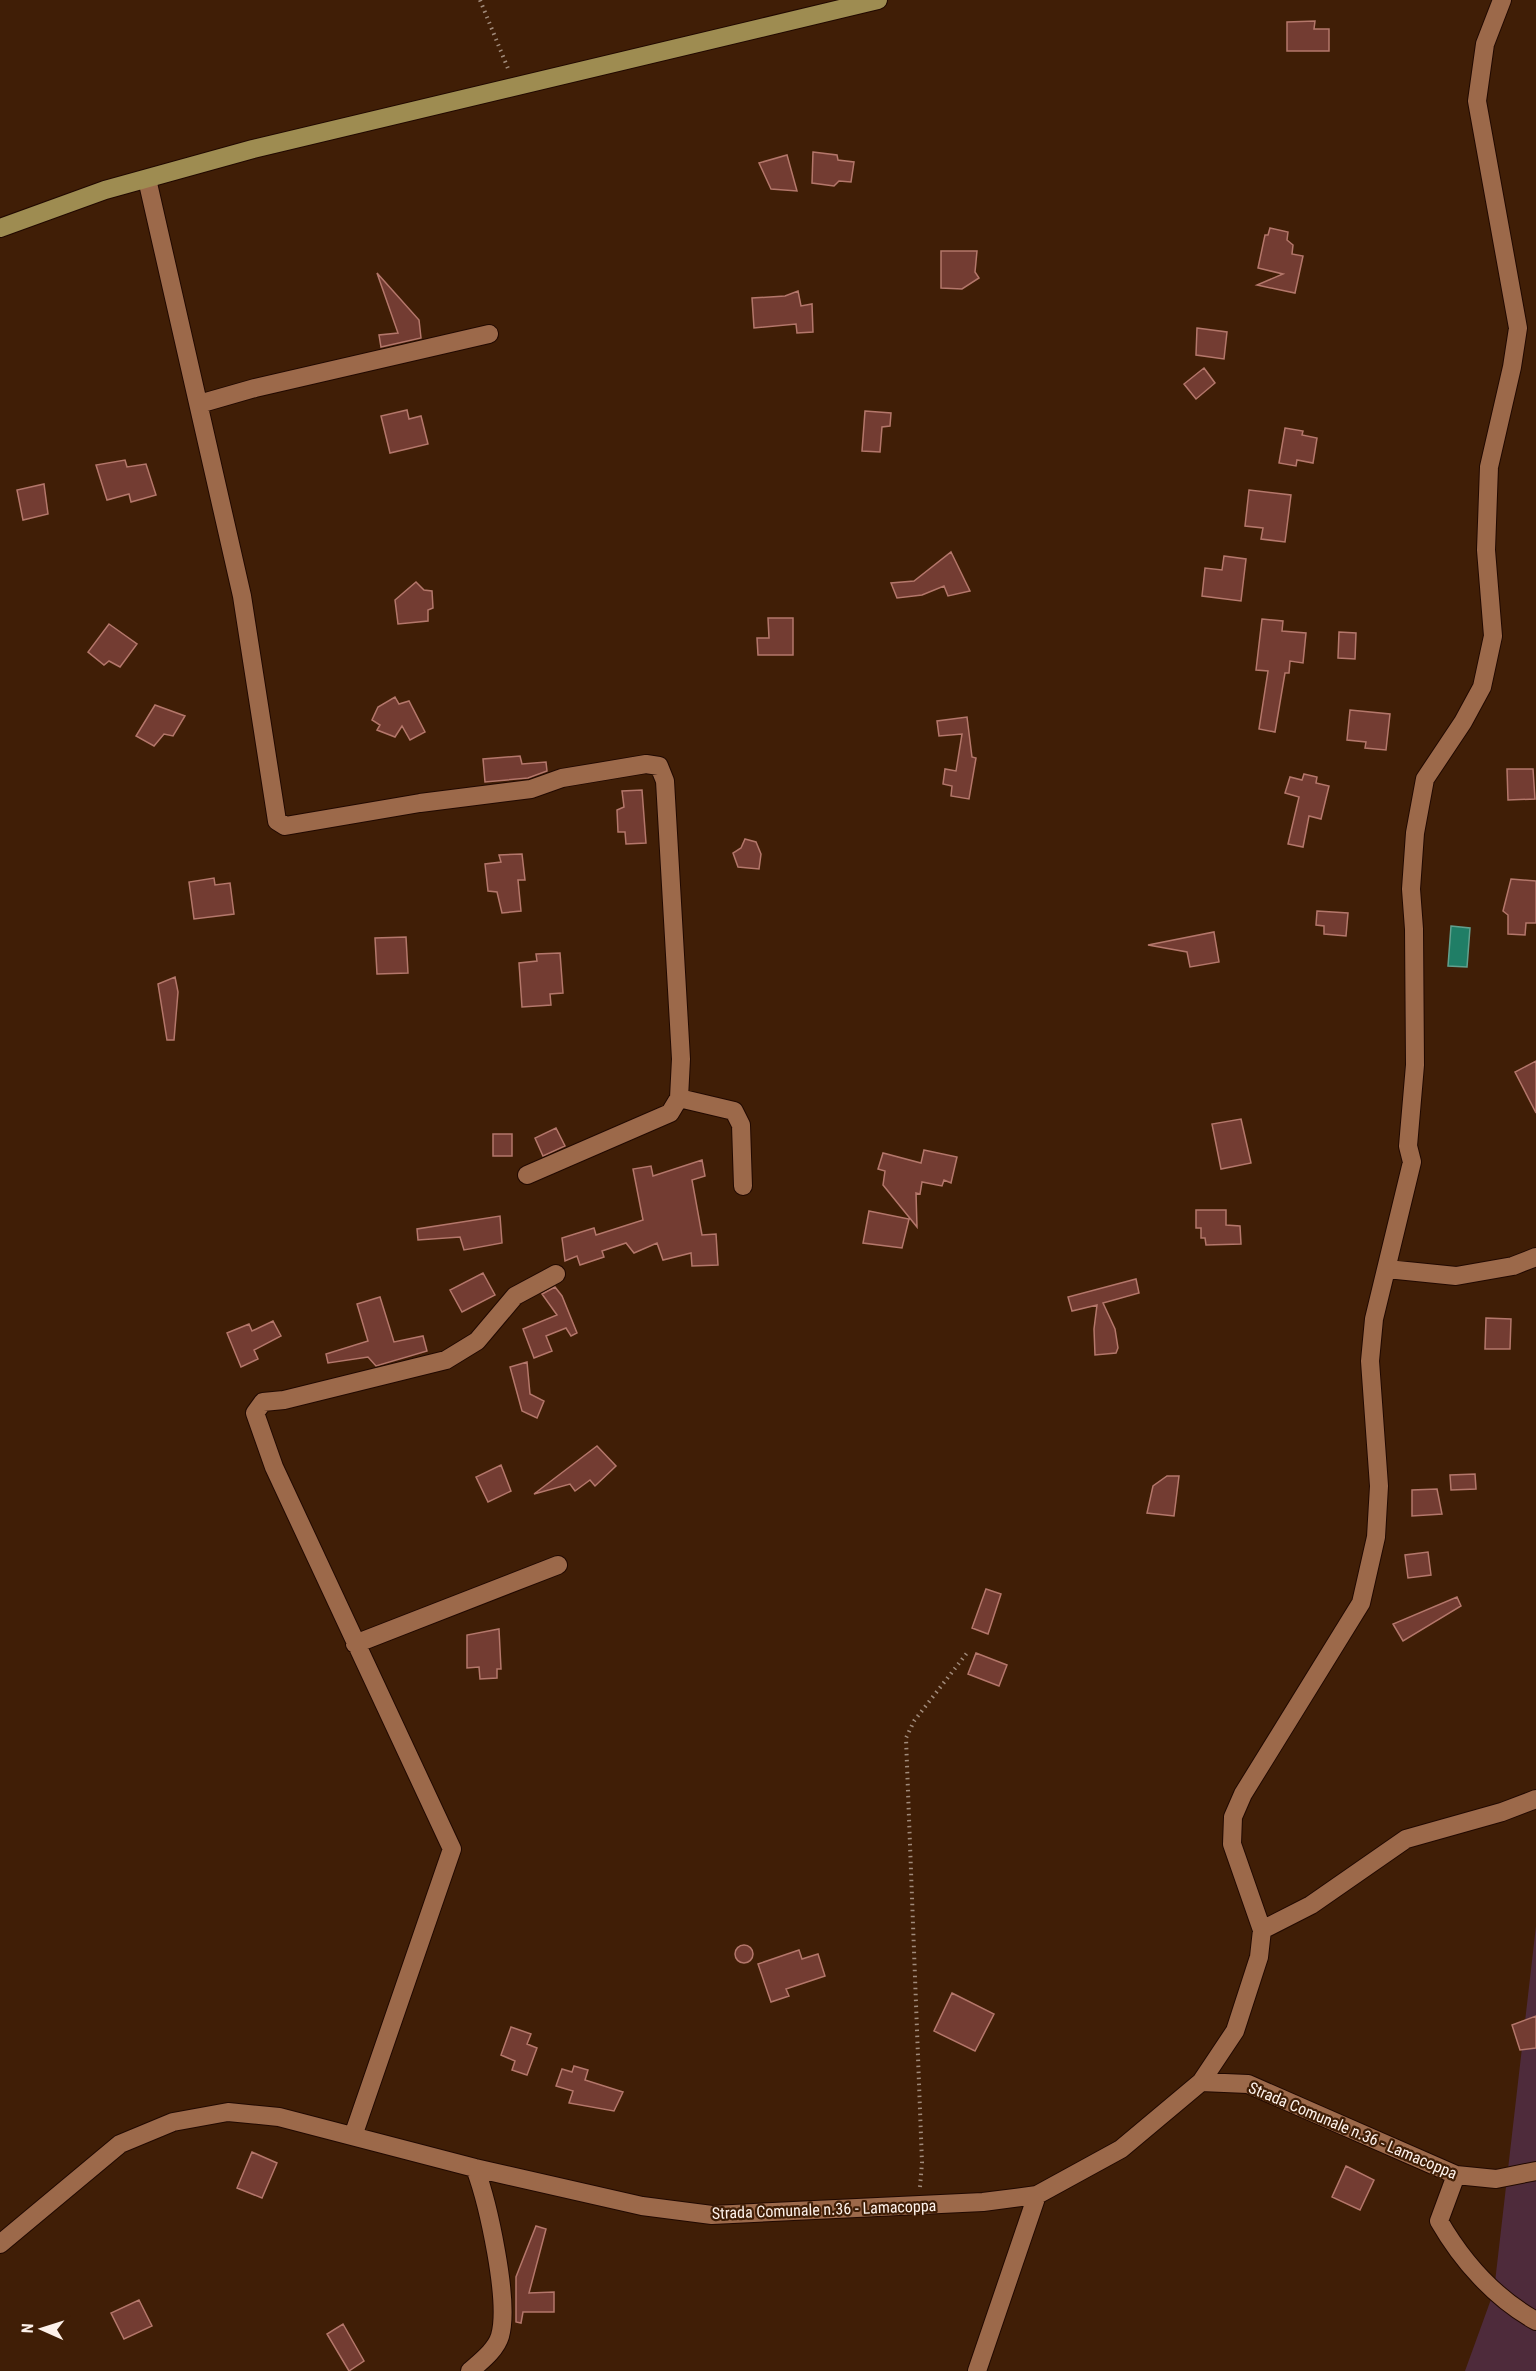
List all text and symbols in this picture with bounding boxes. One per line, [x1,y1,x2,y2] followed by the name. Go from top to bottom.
[1246,2078,1460,2183] street label: Strada Comunale n.36 - Lamacoppa
[711,2196,937,2223] street label: Strada Comunale n.36 - Lamacoppa
[12,2299,72,2359] north arrow
[18,2323,37,2334] text: N

